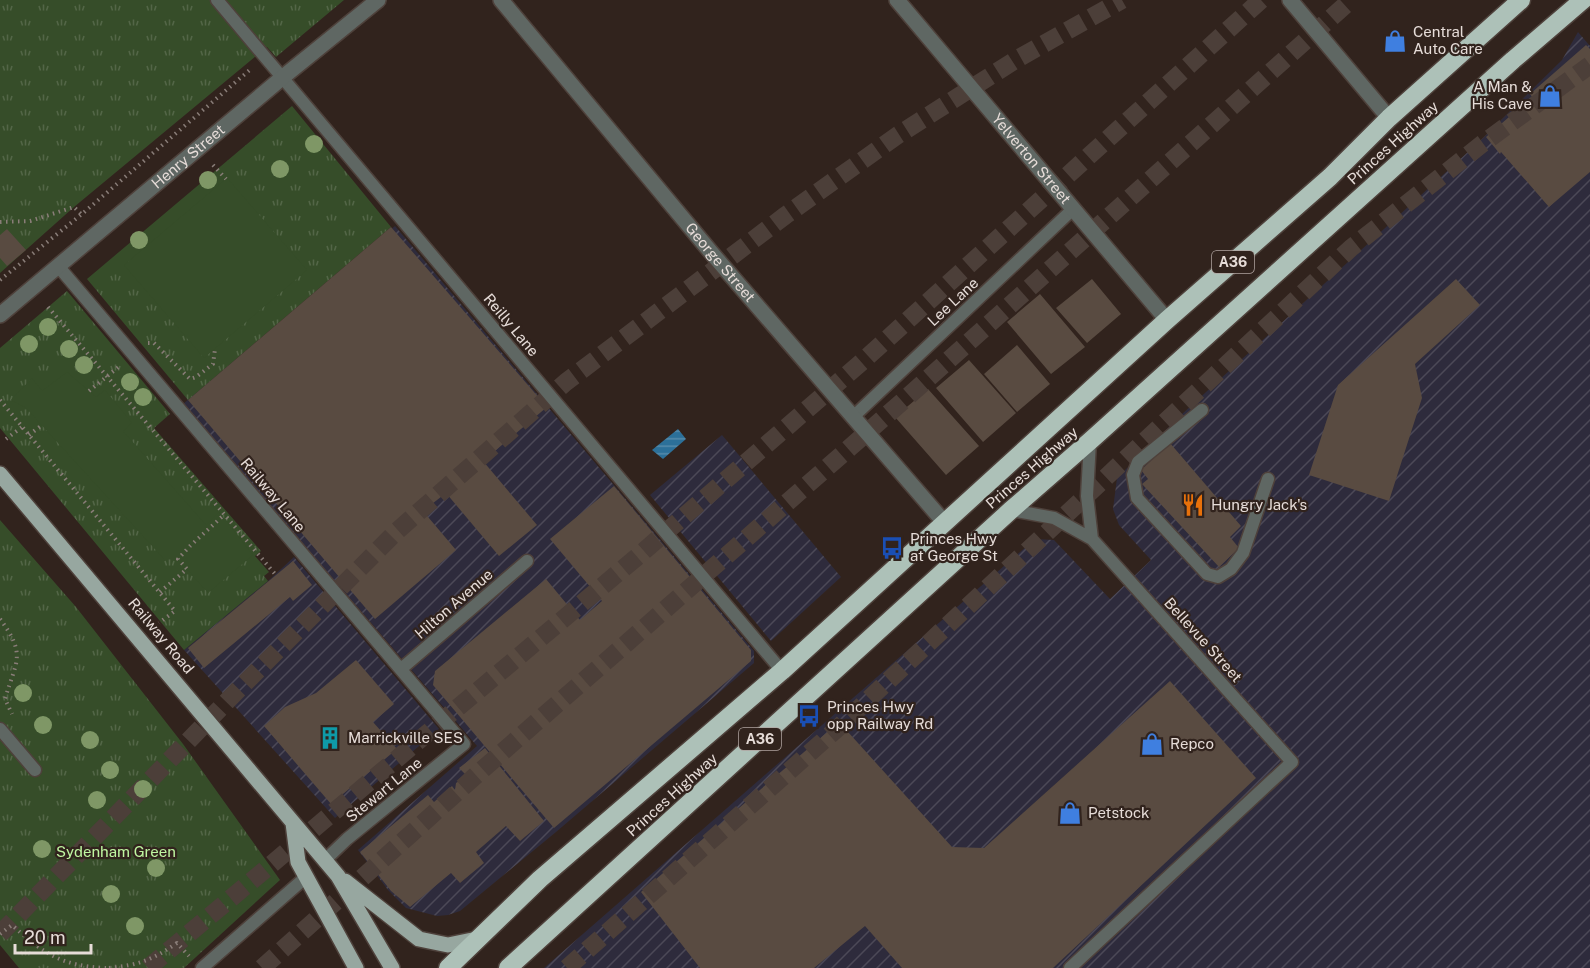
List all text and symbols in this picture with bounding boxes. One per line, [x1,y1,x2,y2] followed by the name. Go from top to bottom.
[1413,23,1483,57] place label: Central Auto Care
[1382,28,1408,54] shop icon: Central Auto Care
[1471,78,1532,112] place label: A Man & His Cave
[1537,83,1563,109] shop icon: A Man & His Cave
[1344,97,1442,188] street label: Princes Highway
[989,110,1074,207] street label: Yelverton Street
[148,121,228,192] street label: Henry Street
[682,219,759,305] street label: George Street
[1212,251,1254,273] road number: A36
[924,274,981,329] street label: Lee Lane
[480,290,542,359] street label: Reilly Lane
[982,423,1081,512] street label: Princes Highway
[237,454,309,535] street label: Railway Lane
[1180,492,1206,518] restaurant icon: Hungry Jack's
[1211,496,1307,513] place label: Hungry Jack's
[910,530,998,564] place label: Princes Hwy at George St
[879,535,905,561] bus stop icon: Princes Hwy at George St
[411,565,496,642] street label: Hilton Avenue
[1161,594,1246,685] street label: Bellevue Street
[125,595,198,677] street label: Railway Road
[827,698,933,732] place label: Princes Hwy opp Railway Rd
[796,703,822,729] bus stop icon: Princes Hwy opp Railway Rd
[317,725,343,751] building icon: Marrickville SES
[739,728,781,750] road number: A36
[348,729,463,746] place label: Marrickville SES
[1139,731,1165,757] shop icon: Repco
[1170,735,1214,752] place label: Repco
[623,749,721,840] street label: Princes Highway
[342,754,425,825] street label: Stewart Lane
[1057,800,1083,826] shop icon: Petstock
[1088,804,1149,821] place label: Petstock
[56,843,176,860] park label: Sydenham Green
[15,917,92,955] scale bar
[24,927,66,948] text: 20 m

